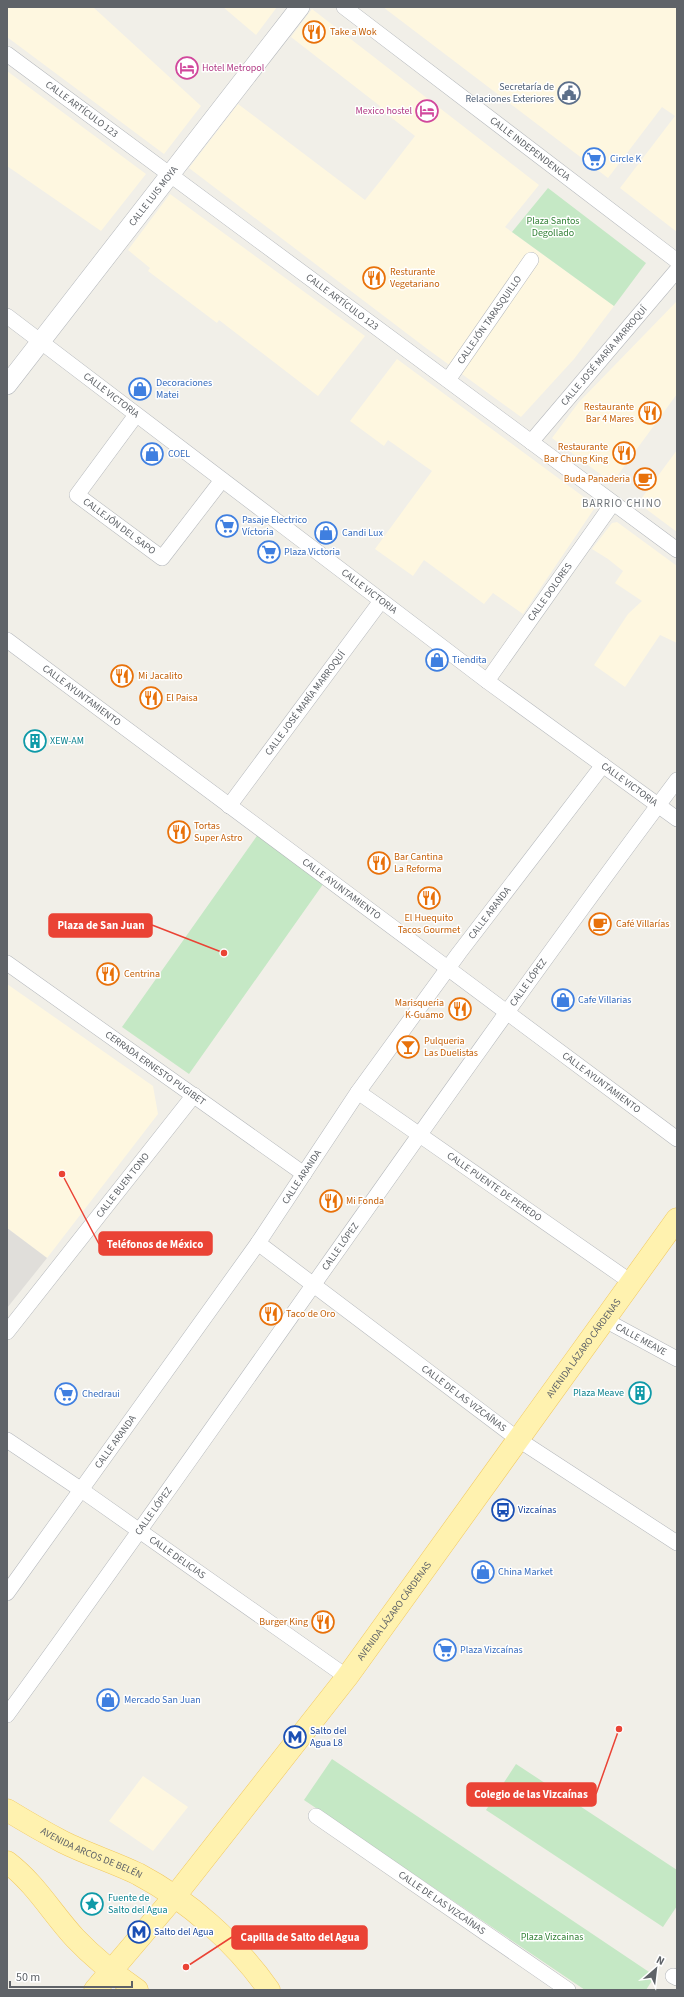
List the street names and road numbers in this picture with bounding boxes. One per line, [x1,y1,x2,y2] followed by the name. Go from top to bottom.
[42,78,121,141] street label: CALLE ARTÍCULO 123
[487,114,574,185] street label: CALLE INDEPENDENCIA
[126,163,182,229] street label: CALLE LUIS MOYA
[303,270,381,334] street label: CALLE ARTÍCULO 123
[454,273,525,367] street label: CALLEJÓN TARASQUILLO
[558,303,651,409] street label: CALLE JOSÉ MARÍA MARROQUÍ
[80,369,143,422] street label: CALLE VICTORIA
[80,495,159,558] street label: CALLEJÓN DEL SAPO
[524,560,575,624] street label: CALLE DOLORES
[338,566,401,618] street label: CALLE VICTORIA
[262,648,349,758] street label: CALLE JOSÉ MARÍA MARROQUÍ
[39,662,124,730] street label: CALLE AYUNTAMIENTO
[598,759,661,810] street label: CALLE VICTORIA
[299,855,384,923] street label: CALLE AYUNTAMIENTO
[465,883,515,942] street label: CALLE ARANDA
[506,956,550,1009] street label: CALLE LÓPEZ
[102,1028,209,1109] street label: CERRADA ERNESTO PUGIBET
[559,1049,644,1117] street label: CALLE AYUNTAMIENTO
[279,1146,325,1207] street label: CALLE ARANDA
[93,1149,153,1221] street label: CALLE BUEN TONO
[444,1149,545,1225] street label: CALLE PUENTE DE PEREDO
[319,1220,362,1273] street label: CALLE LÓPEZ
[543,1296,624,1401] street label: AVENIDA LÁZARO CÁRDENAS
[613,1320,669,1359] street label: CALLE MEAVE
[418,1362,509,1435] street label: CALLE DE LAS VIZCAÍNAS
[91,1412,140,1471] street label: CALLE ARANDA
[132,1484,175,1538] street label: CALLE LÓPEZ
[146,1533,208,1582] street label: CALLE DELICIAS
[354,1559,435,1664] street label: AVENIDA LÁZARO CÁRDENAS
[38,1824,145,1882] street label: AVENIDA ARCOS DE BELÉN
[395,1868,488,1938] street label: CALLE DE LAS VIZCAÍNAS

